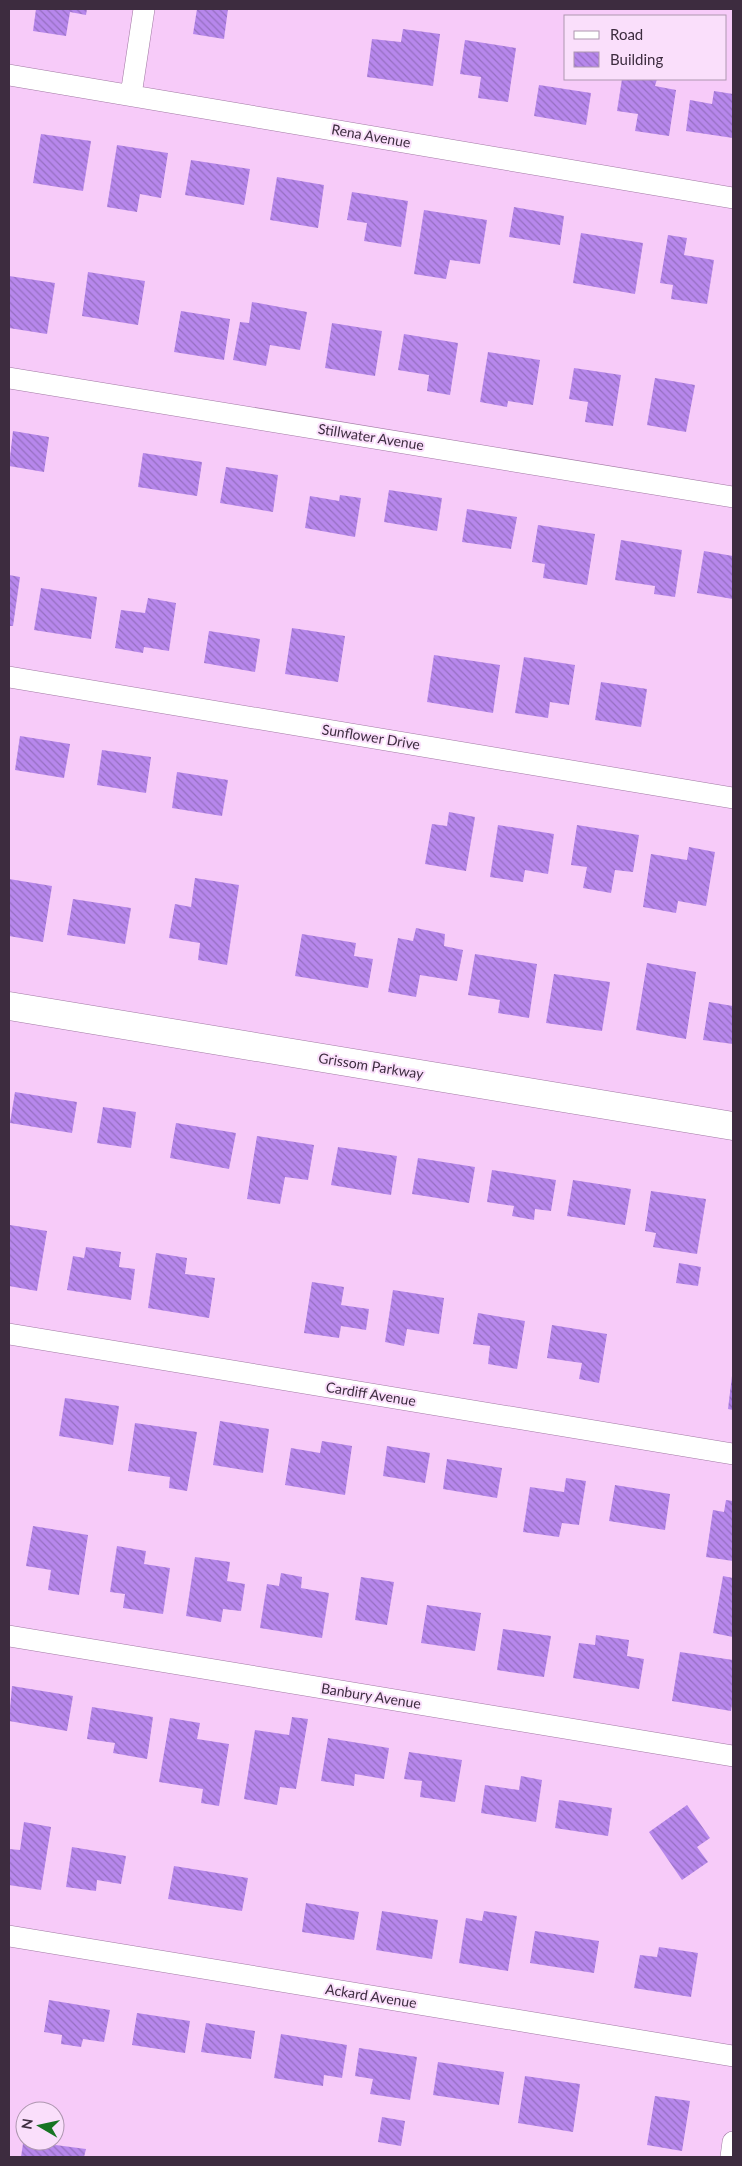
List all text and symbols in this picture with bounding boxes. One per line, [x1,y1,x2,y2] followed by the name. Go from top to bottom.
[564,15,727,80] legend
[610,25,643,43] text: Road
[610,50,663,68] text: Building
[330,120,412,151] street label: Rena Avenue
[317,420,425,453] street label: Stillwater Avenue
[321,720,421,753] street label: Sunflower Drive
[317,1049,426,1082] street label: Grissom Parkway
[325,1378,417,1409] street label: Cardiff Avenue
[320,1679,422,1712] street label: Banbury Avenue
[324,1980,418,2011] street label: Ackard Avenue
[15,2101,65,2151] north arrow
[17,2117,36,2131] text: N

